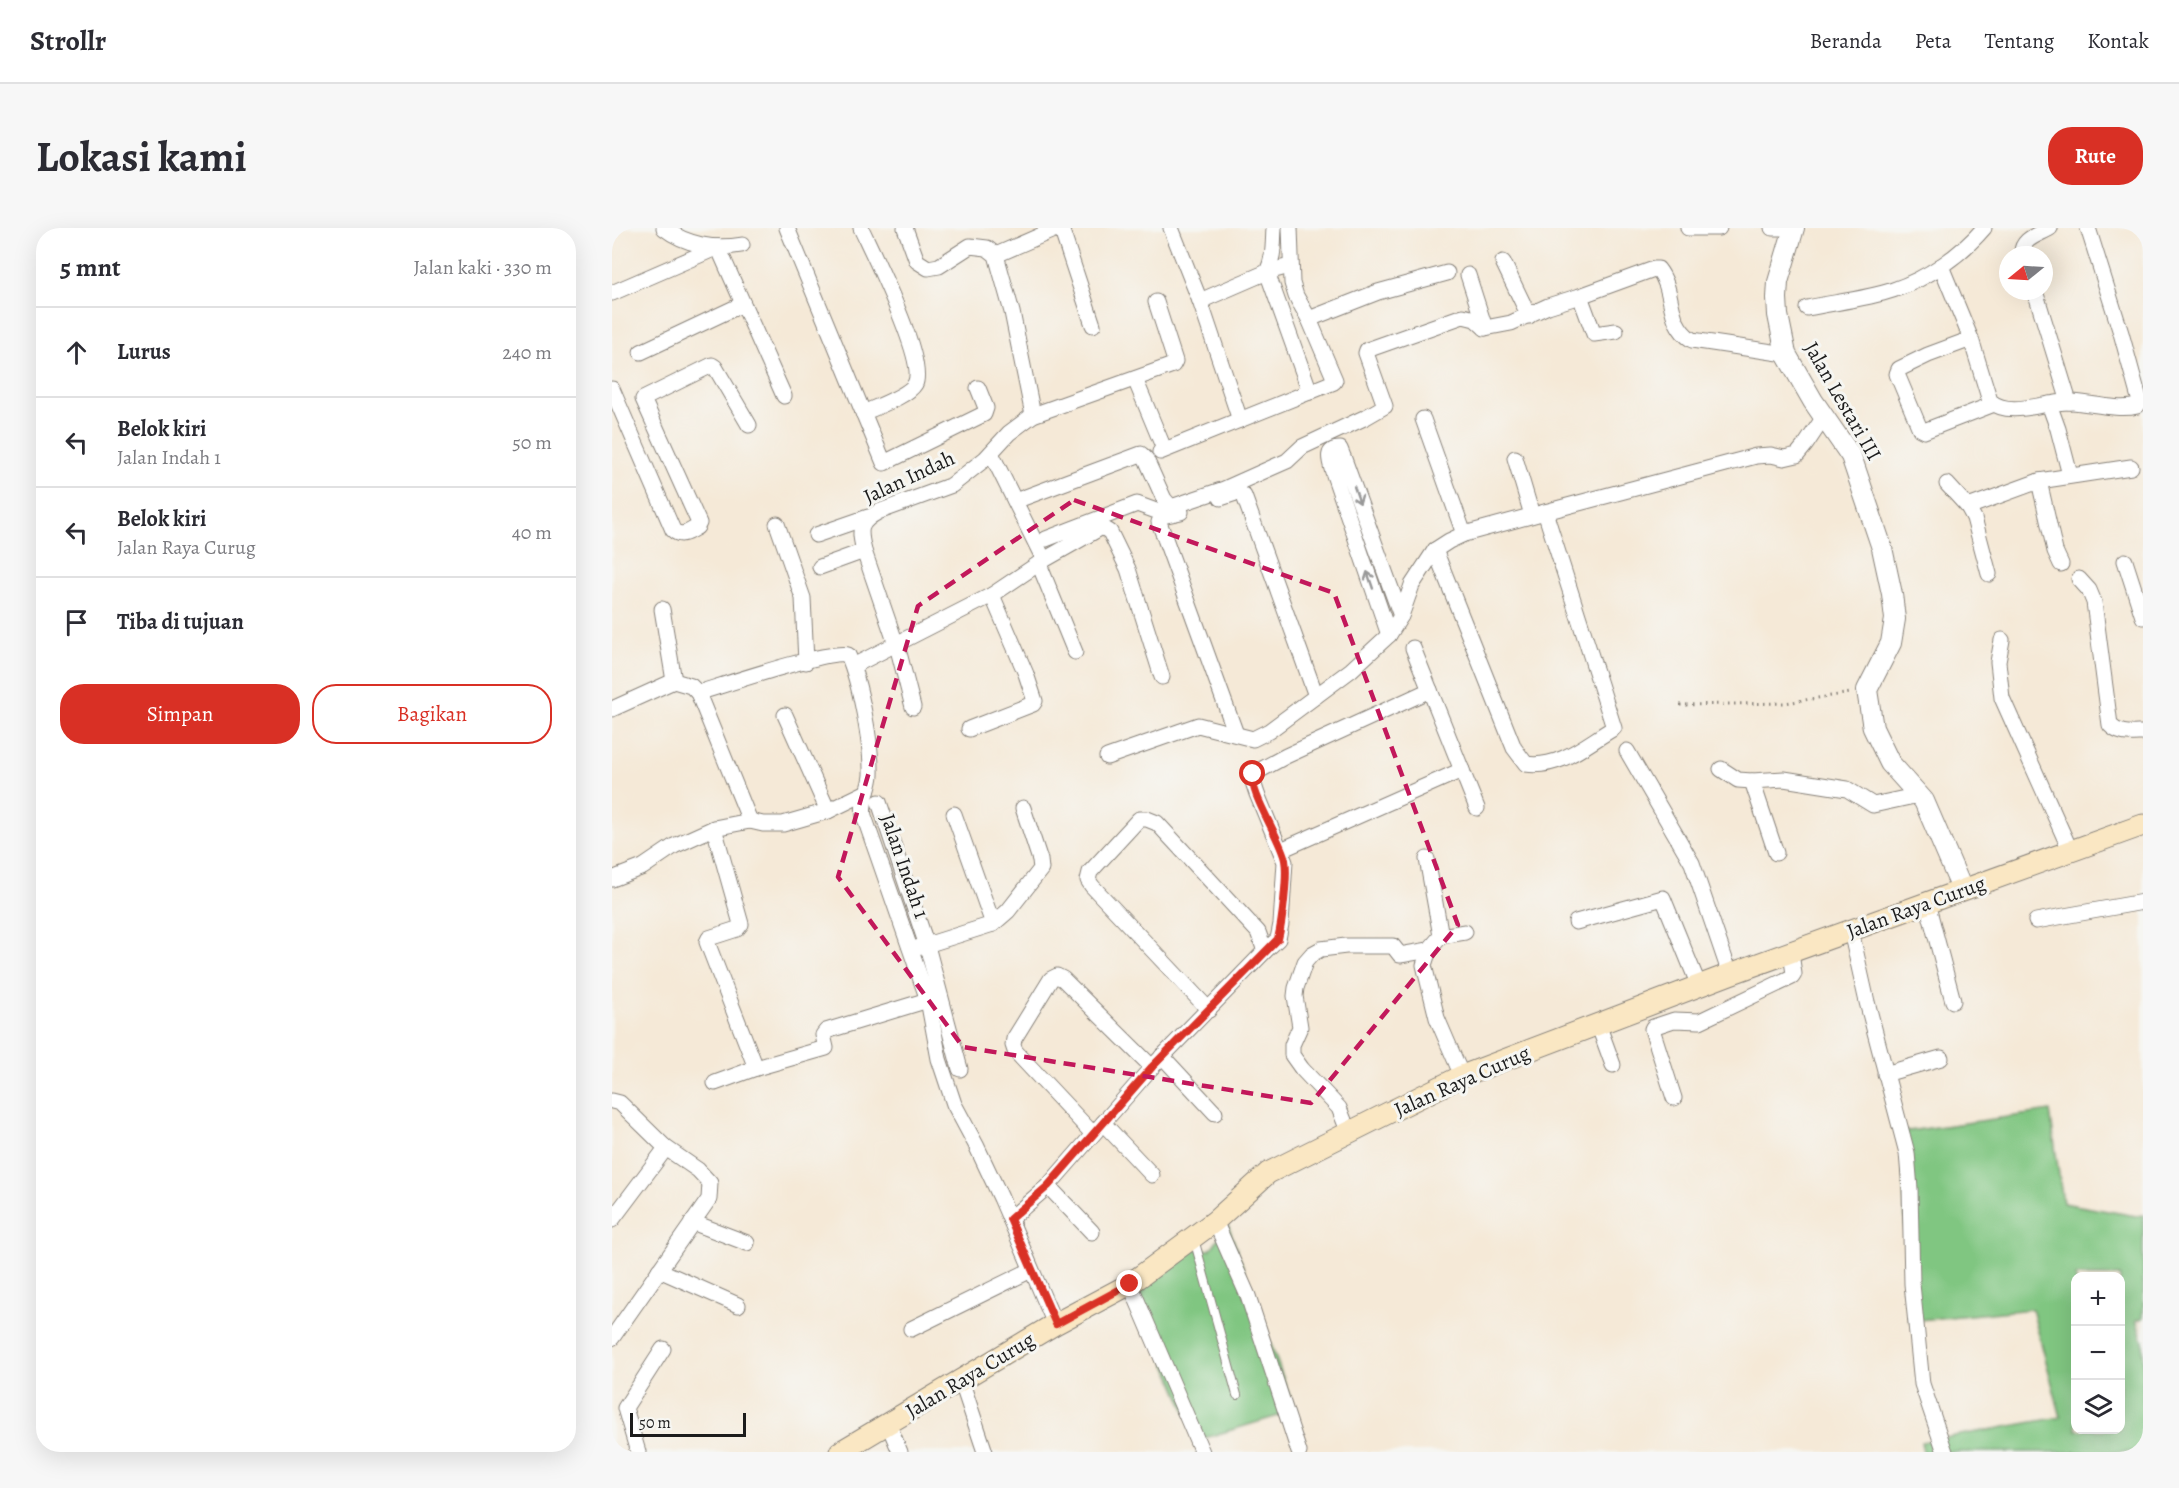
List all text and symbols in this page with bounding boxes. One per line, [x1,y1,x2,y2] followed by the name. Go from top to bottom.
[30,22,106,60] text: Strollr
[1810,27,1882,55] text: Beranda
[1915,27,1951,55] text: Peta
[1984,27,2054,55] text: Tentang
[2087,27,2149,55] text: Kontak
[2048,127,2143,185] button: Rute
[36,128,247,185] text: Lokasi kami
[1999,246,2053,300] north arrow
[60,250,121,285] text: 5 mnt
[413,254,552,281] text: Jalan kaki · 330 m
[60,336,93,369] icon: ahead
[117,337,171,367] text: Lurus
[1798,337,1888,465] street label: Jalan Lestari III
[502,339,552,366] text: 240 m
[117,414,206,444] text: Belok kiri
[60,426,93,459] icon: left
[512,429,552,456] text: 50 m
[117,444,221,471] text: Jalan Indah 1
[859,444,959,510] street label: Jalan Indah
[1352,485,1363,504] one-way arrow
[117,504,206,534] text: Belok kiri
[60,516,93,549] icon: left
[512,519,552,546] text: 40 m
[117,534,256,561] text: Jalan Raya Curug
[1363,571,1374,590] one-way arrow
[60,606,93,639] icon: arrive
[117,607,244,637] text: Tiba di tujuan
[60,684,300,744] button: Simpan
[312,684,552,744] button: Bagikan
[1239,760,1265,786] route start
[874,810,936,922] street label: Jalan Indah 1
[1843,869,1990,945] street label: Jalan Raya Curug
[1390,1038,1535,1123] street label: Jalan Raya Curug
[1116,1270,1142,1296] route end
[2071,1272,2125,1434] map controls
[2071,1272,2125,1326] button: +
[900,1325,1040,1425] street label: Jalan Raya Curug
[2071,1326,2125,1380] button: −
[2071,1380,2125,1434] button: layers
[630,1410,746,1438] scale bar
[639,1412,671,1434] text: 50 m

